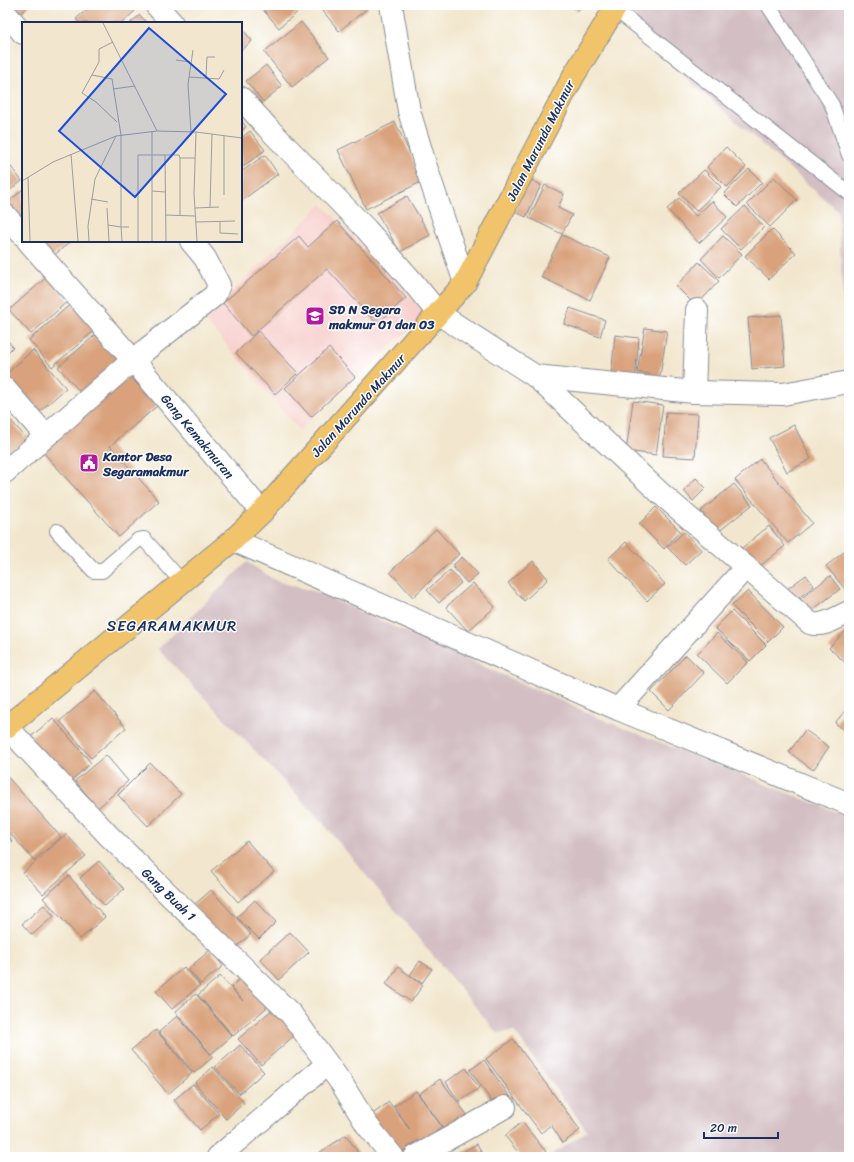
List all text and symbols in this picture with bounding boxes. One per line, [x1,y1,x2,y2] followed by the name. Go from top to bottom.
[22,22,242,242] inset map
[499,75,581,206] street label: Jalan Marunda Makmur
[328,298,435,336] place label: SD N Segara makmur 01 dan 03
[304,305,326,327] school or university icon: SD N Segara makmur 01 dan 03
[305,348,412,463] street label: Jalan Marunda Makmur
[155,389,240,484] street label: Gang Kemakmuran
[102,445,190,483] place label: Kantor Desa Segaramakmur
[78,452,100,474] public building icon: Kantor Desa Segaramakmur
[107,613,237,639] district label: SEGARAMAKMUR
[136,862,202,927] street label: Gang Buah 1
[704,1114,778,1140] scale bar
[710,1117,737,1139] text: 20 m

